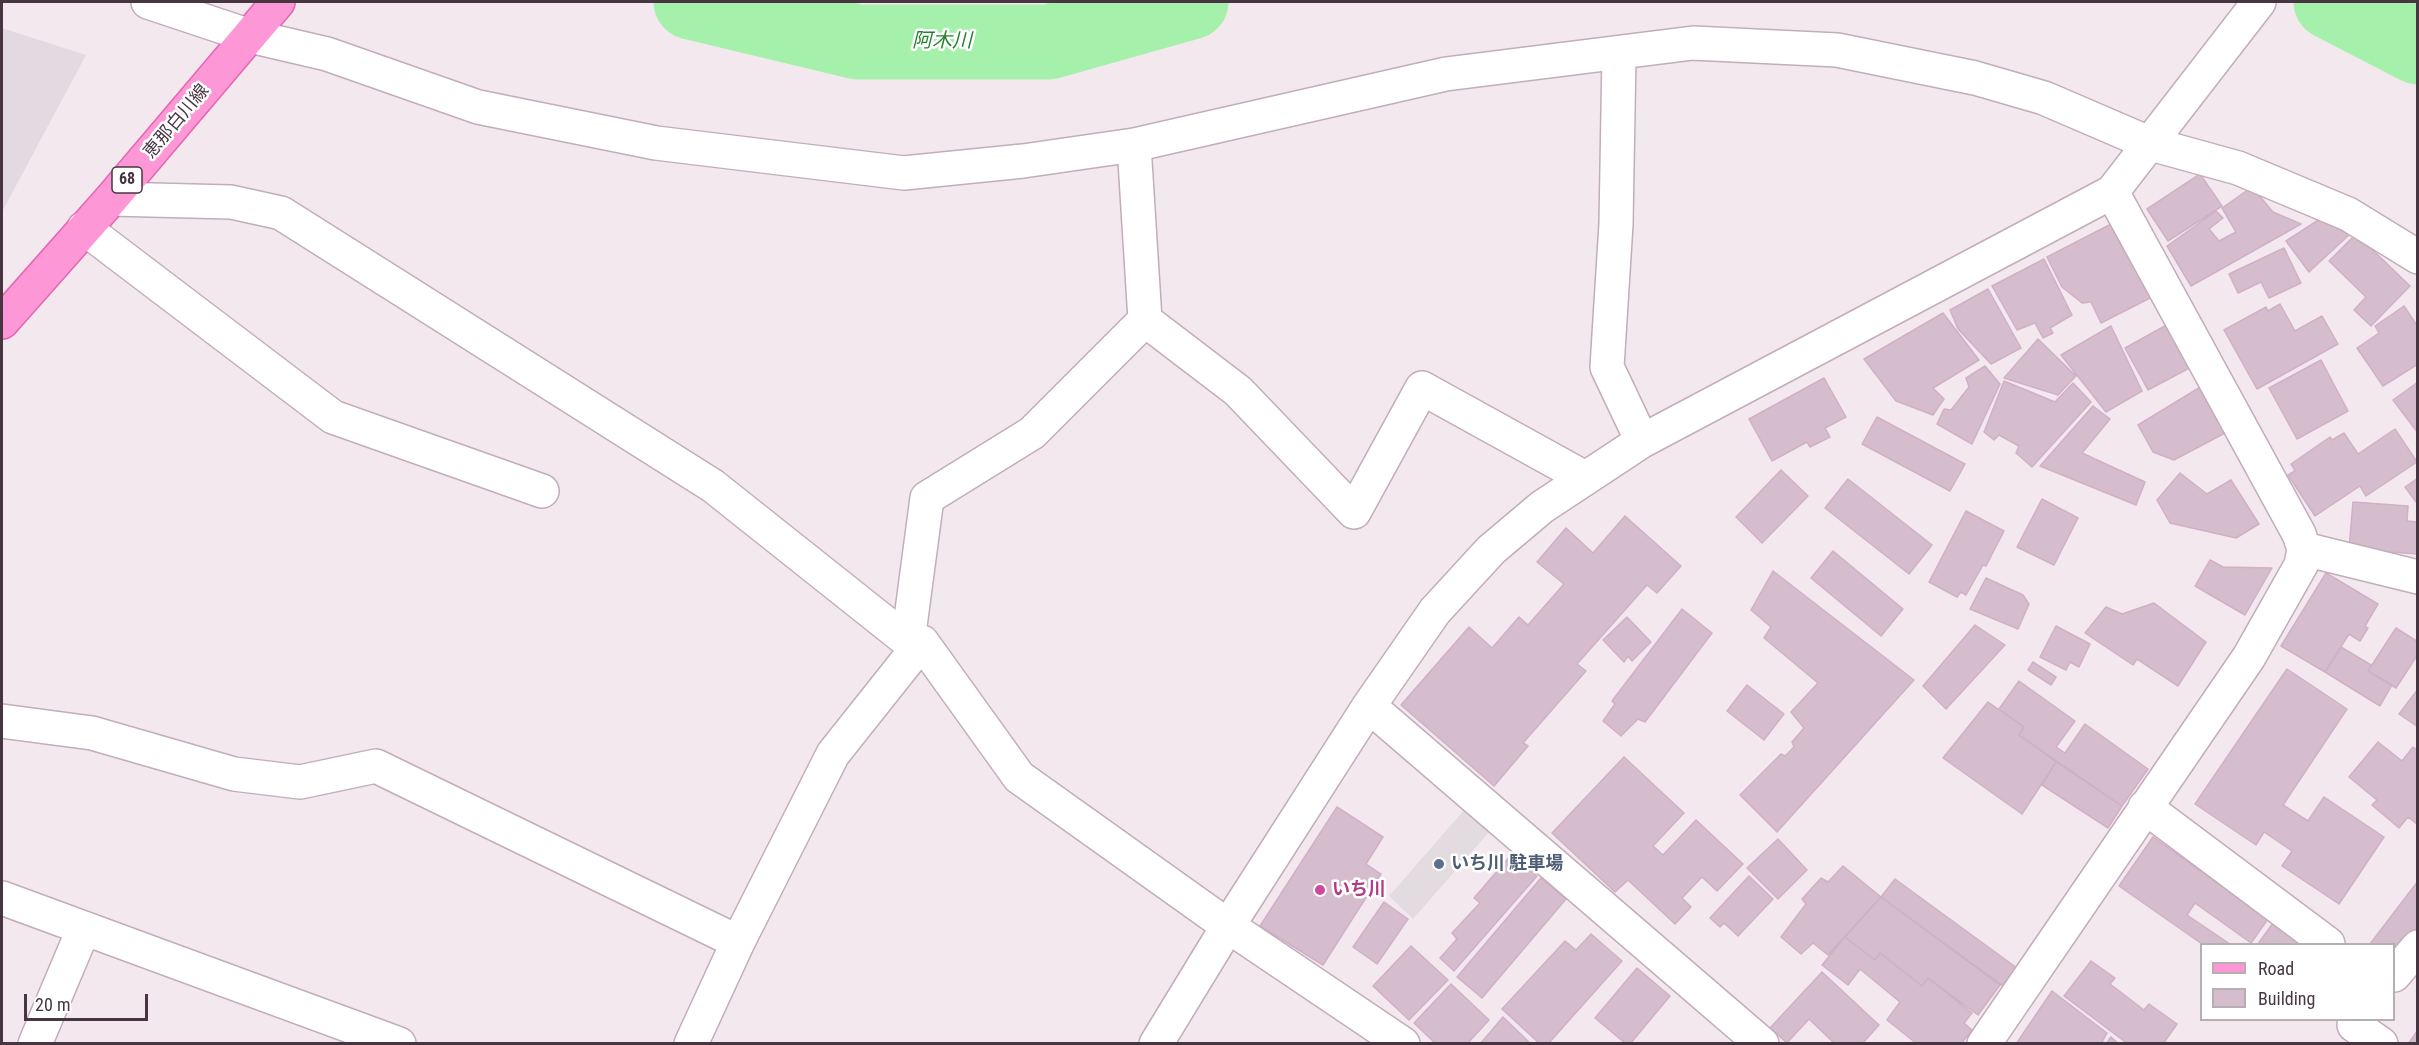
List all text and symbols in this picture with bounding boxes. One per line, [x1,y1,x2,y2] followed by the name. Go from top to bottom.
[912,30,972,54] water label: 阿木川
[140,81,214,163] street label: 恵那白川線
[112,167,142,193] road number: 68
[1451,853,1563,875] place label: いち川 駐車場
[1432,857,1446,871] marker: いち川 駐車場
[1332,879,1386,901] place label: いち川
[1313,883,1327,897] marker: いち川
[2200,943,2395,1021] legend
[2258,958,2294,979] text: Road
[27,982,152,1020] scale bar
[2258,988,2315,1009] text: Building
[35,994,70,1015] text: 20 m

